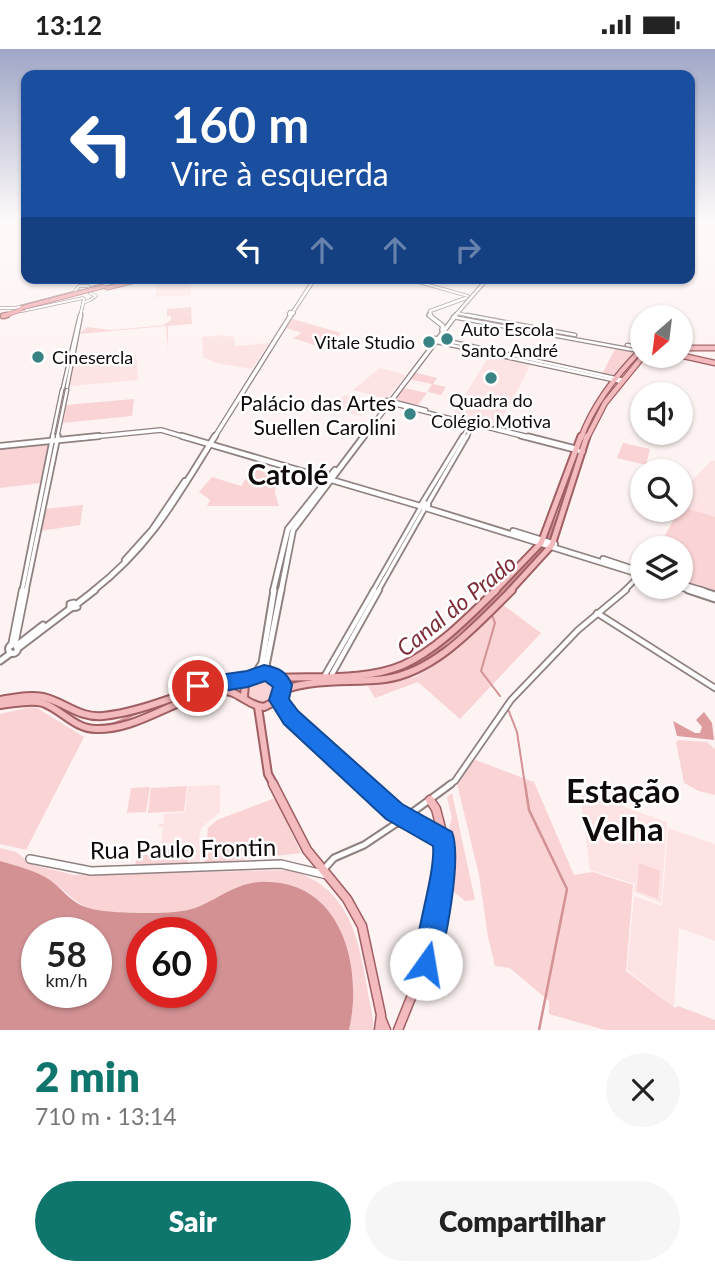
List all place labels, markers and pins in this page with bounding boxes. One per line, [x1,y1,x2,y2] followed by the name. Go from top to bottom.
[461,318,558,361] place label: Auto Escola Santo André
[314,331,415,353] place label: Vitale Studio
[439,331,455,347] marker: Auto Escola Santo André
[421,334,437,350] marker: Vitale Studio
[52,346,133,368] place label: Cinesercla
[30,349,46,365] marker: Cinesercla
[483,370,499,386] marker: Quadra do Colégio Motiva
[431,389,551,432] place label: Quadra do Colégio Motiva
[240,390,396,439] place label: Palácio das Artes Suellen Carolini
[402,406,418,422] marker: Palácio das Artes Suellen Carolini
[168,656,228,716] pin

